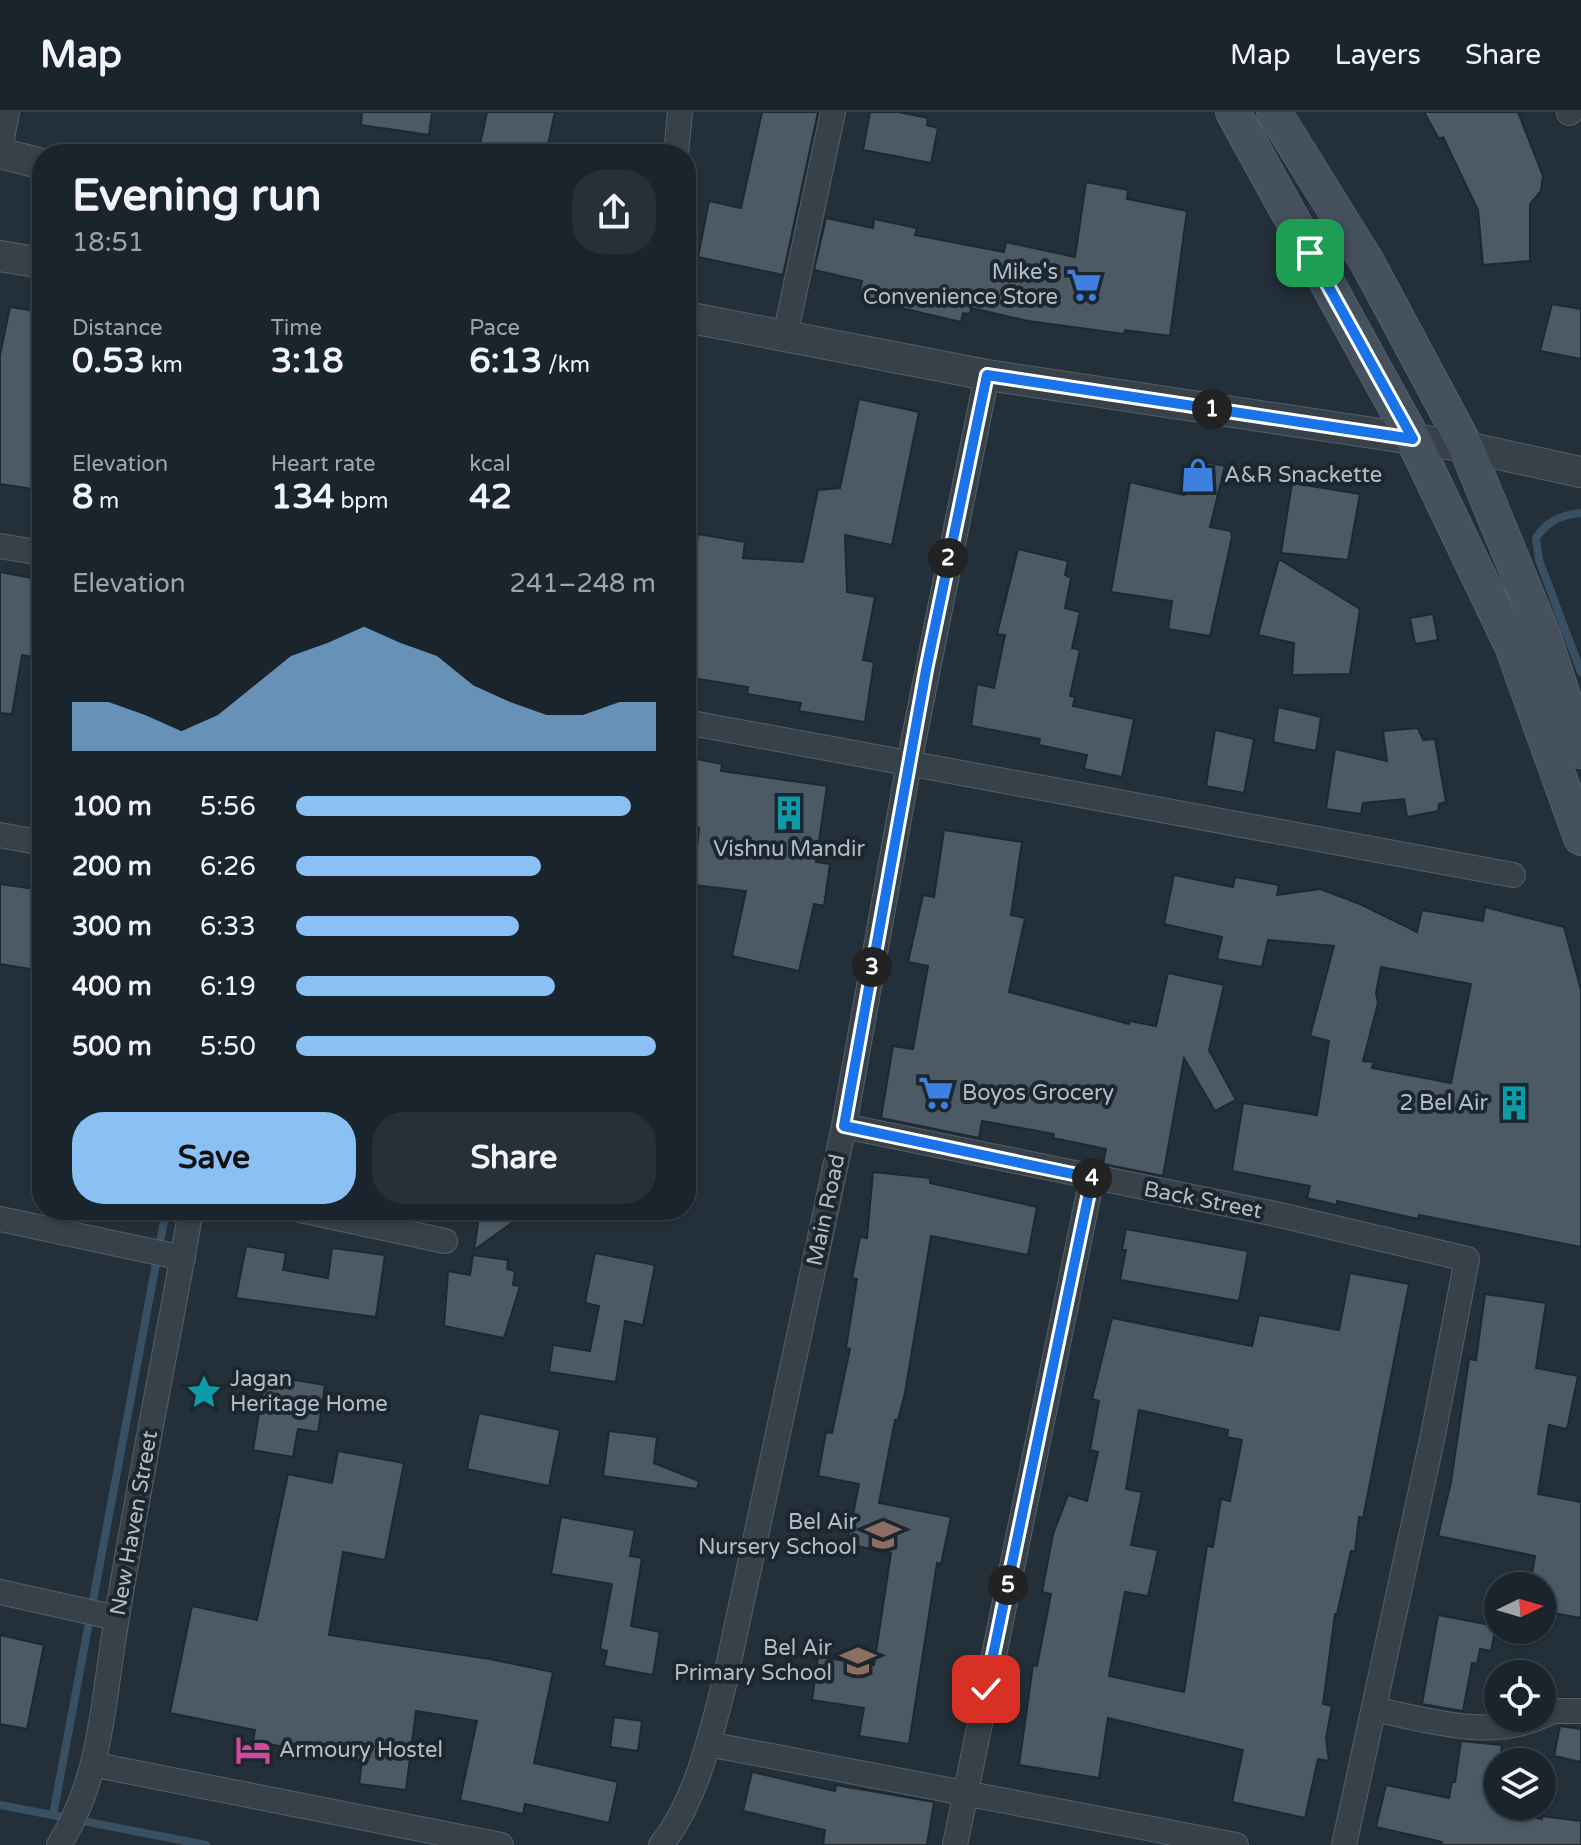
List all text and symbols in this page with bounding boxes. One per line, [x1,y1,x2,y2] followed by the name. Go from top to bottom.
[40,32,122,78] text: Map
[1230,38,1291,72] text: Map
[1335,38,1421,72] text: Layers
[1465,38,1541,72] text: Share
[72,170,321,223] text: Evening run
[572,170,656,254] button: share
[1276,219,1344,287] pin
[72,227,144,258] text: 18:51
[1288,231,1332,275] icon: arrive
[863,259,1058,310] place label: Mike's Convenience Store
[1065,266,1103,304] supermarket icon: Mike's Convenience Store
[72,315,163,341] text: Distance
[271,315,322,341] text: Time
[469,315,520,341] text: Pace
[72,341,145,382] text: 0.53
[271,341,344,382] text: 3:18
[469,341,542,382] text: 6:13
[145,352,183,378] text: km
[542,352,590,378] text: /km
[1192,389,1232,429] pin: 1
[1205,396,1219,422] text: 1
[72,451,168,477] text: Elevation
[271,451,376,477] text: Heart rate
[469,451,511,477] text: kcal
[1179,456,1217,494] shop icon: A&R Snackette
[1224,462,1382,488] place label: A&R Snackette
[72,477,93,518] text: 8
[271,477,335,518] text: 134
[469,477,512,518] text: 42
[93,488,119,514] text: m
[335,488,388,514] text: bpm
[928,538,968,578] pin: 2
[941,545,955,571] text: 2
[72,568,186,599] text: Elevation
[510,568,656,599] text: 241–248 m
[72,791,152,822] text: 100 m
[200,791,256,822] text: 5:56
[770,794,808,832] building icon: Vishnu Mandir
[713,836,865,862] place label: Vishnu Mandir
[72,851,152,882] text: 200 m
[200,851,256,882] text: 6:26
[72,911,152,942] text: 300 m
[200,911,256,942] text: 6:33
[852,947,892,987] pin: 3
[865,954,879,980] text: 3
[72,971,152,1002] text: 400 m
[200,971,256,1002] text: 6:19
[72,1031,152,1062] text: 500 m
[200,1031,256,1062] text: 5:50
[917,1074,955,1112] supermarket icon: Boyos Grocery
[962,1080,1114,1106] place label: Boyos Grocery
[1495,1084,1533,1122] building icon: 2 Bel Air
[1400,1090,1489,1116] place label: 2 Bel Air
[72,1112,356,1204] button: Save
[372,1112,656,1204] button: Share
[801,1152,851,1268] street label: Main Road
[1072,1158,1112,1198] pin: 4
[1085,1165,1099,1191] text: 4
[1142,1176,1264,1224] street label: Back Street
[230,1366,388,1417] place label: Jagan Heritage Home
[185,1373,223,1411] place icon: Jagan Heritage Home
[105,1428,163,1618] street label: New Haven Street
[698,1509,858,1560] place label: Bel Air Nursery School
[864,1516,902,1554] school or university icon: Bel Air Nursery School
[988,1565,1028,1605] pin: 5
[1001,1572,1015,1598] text: 5
[1484,1572,1556,1644] north arrow
[1484,1572,1556,1820] map controls
[674,1635,833,1686] place label: Bel Air Primary School
[839,1642,877,1680] school or university icon: Bel Air Primary School
[952,1655,1020,1723] pin
[1484,1660,1556,1732] button: locate
[964,1667,1008,1711] icon: check
[234,1731,272,1769] hotel icon: Armoury Hostel
[279,1737,443,1763] place label: Armoury Hostel
[1484,1748,1556,1820] button: layers

